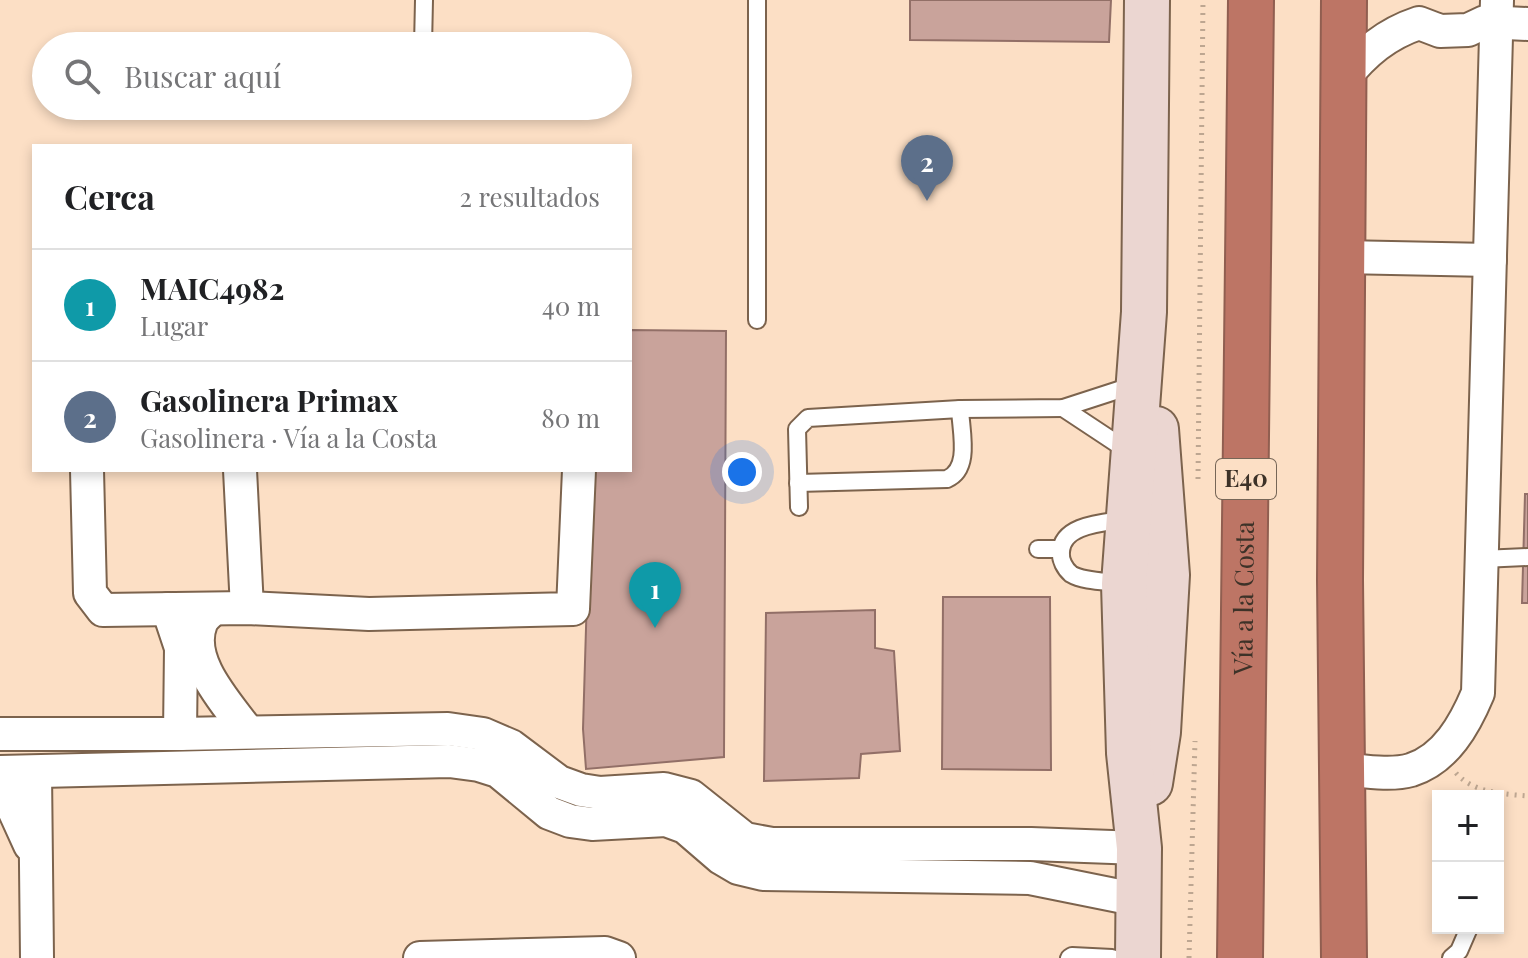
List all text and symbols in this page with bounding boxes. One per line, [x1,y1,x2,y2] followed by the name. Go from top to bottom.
[32,32,632,120] search box
[60,54,104,98] icon: search
[124,56,281,96] text: Buscar aquí
[901,135,953,201] pin: 2
[64,173,155,219] text: Cerca
[460,179,600,214] text: 2 resultados
[140,268,284,308] text: MAIC4982
[85,288,95,323] text: 1
[542,288,600,323] text: 40 m
[140,308,208,343] text: Lugar
[140,380,398,420] text: Gasolinera Primax
[83,400,97,435] text: 2
[541,400,600,435] text: 80 m
[140,420,437,455] text: Gasolinera · Vía a la Costa
[722,452,762,492] your location
[1216,459,1276,499] road number: E40
[1224,521,1261,676] street label: Vía a la Costa
[629,562,681,628] pin: 1
[1432,790,1504,934] map controls
[1432,790,1504,862] button: +
[1432,862,1504,934] button: −

